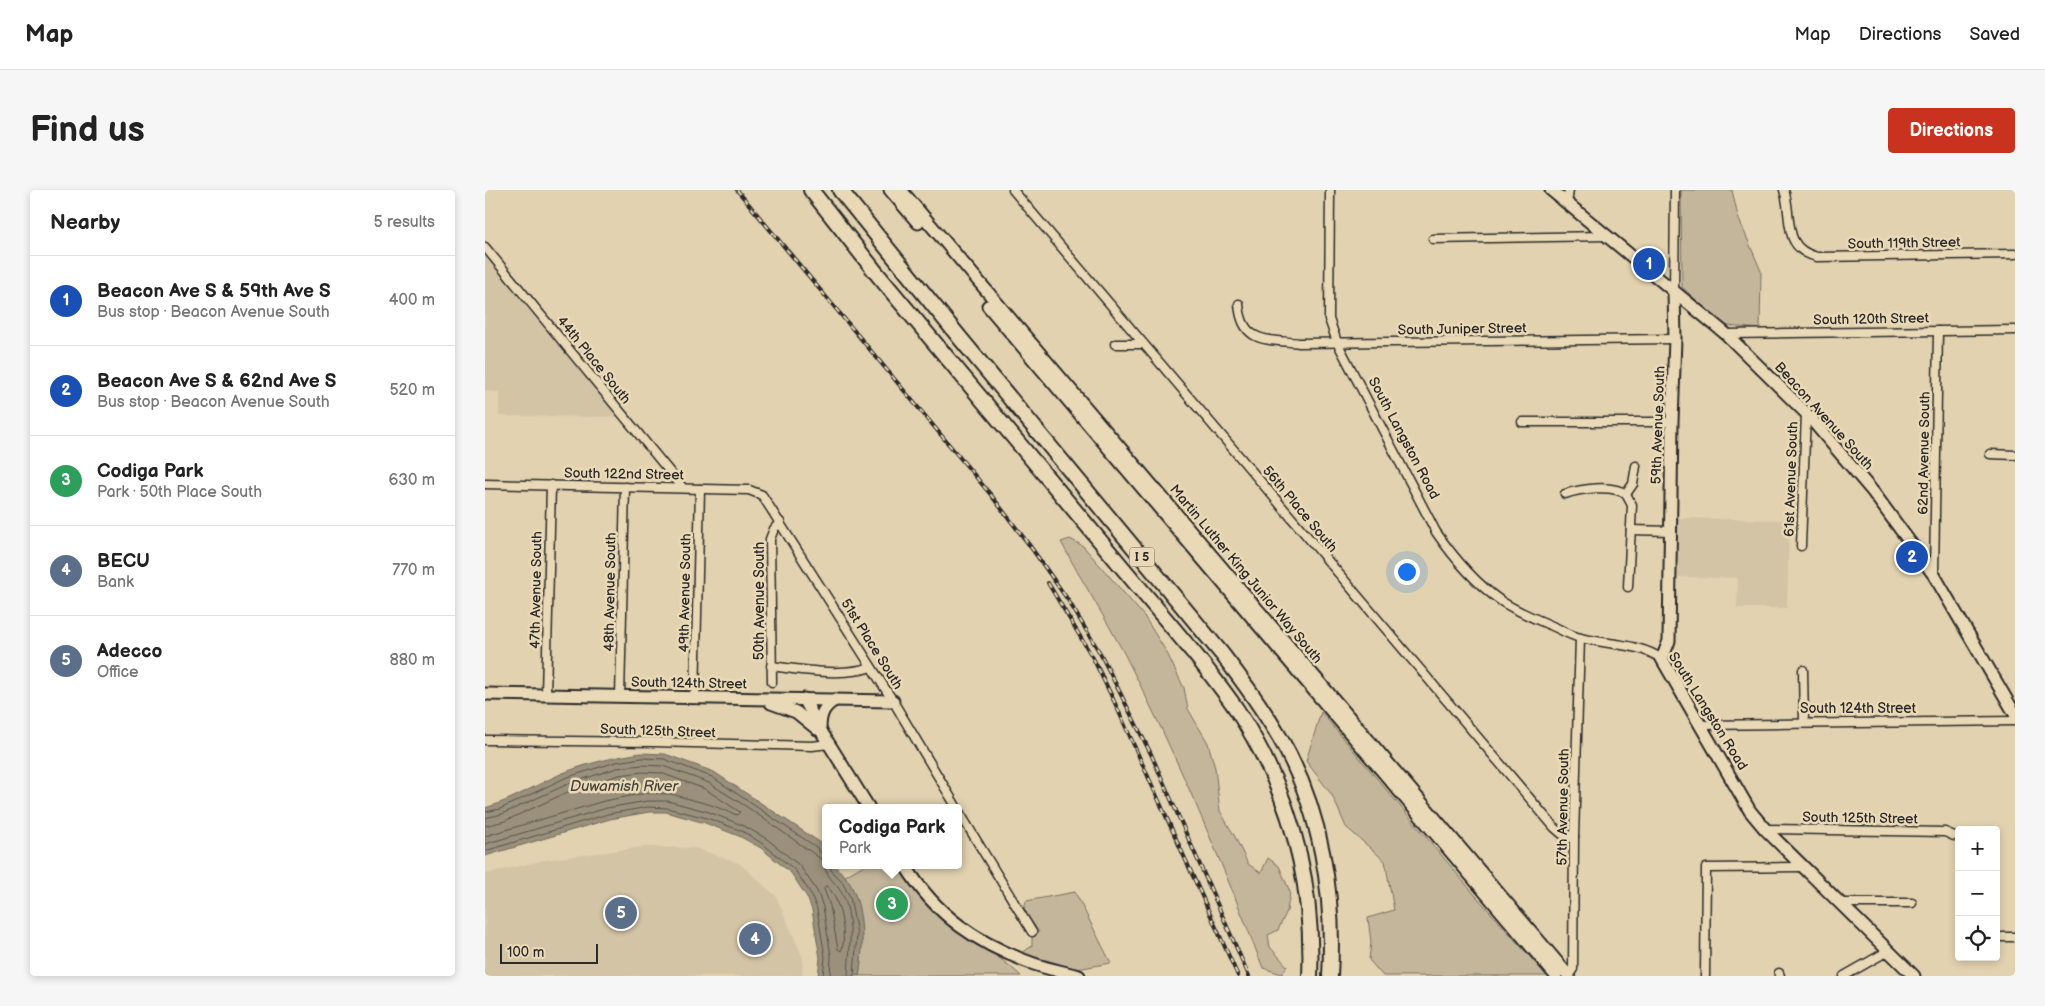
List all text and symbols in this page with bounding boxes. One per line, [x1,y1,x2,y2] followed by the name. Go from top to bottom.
[25,20,73,49] text: Map
[1795,24,1831,45] text: Map
[1859,24,1941,45] text: Directions
[1969,24,2020,45] text: Saved
[1888,108,2015,153] button: Directions
[30,109,145,152] text: Find us
[50,210,120,235] text: Nearby
[373,213,435,232] text: 5 results
[1847,234,1961,252] street label: South 119th Street
[1633,245,1665,283] pin: 1
[97,280,331,303] text: Beacon Ave S & 59th Ave S
[63,291,69,310] text: 1
[389,291,435,310] text: 400 m
[97,303,330,322] text: Bus stop · Beacon Avenue South
[1813,309,1930,329] street label: South 120th Street
[553,313,635,408] street label: 44th Place South
[1397,319,1527,339] street label: South Juniper Street
[1771,358,1877,474] street label: Beacon Avenue South
[1647,365,1669,485] street label: 59th Avenue South
[97,370,336,393] text: Beacon Ave S & 62nd Ave S
[1365,374,1443,502] street label: South Langston Road
[61,381,71,400] text: 2
[389,381,435,400] text: 520 m
[1914,391,1934,515] street label: 62nd Avenue South
[97,393,330,412] text: Bus stop · Beacon Avenue South
[1780,421,1802,537] street label: 61st Avenue South
[97,460,203,483] text: Codiga Park
[1259,462,1341,556] street label: 56th Place South
[564,464,685,484] street label: South 122nd Street
[61,471,71,490] text: 3
[388,471,435,490] text: 630 m
[1166,481,1326,667] street label: Martin Luther King Junior Way South
[97,483,262,502] text: Park · 50th Place South
[526,531,546,649] street label: 47th Avenue South
[600,532,620,652] street label: 48th Avenue South
[675,533,695,653] street label: 49th Avenue South
[1896,538,1928,576] pin: 2
[751,541,768,660] street label: 50th Avenue South
[1129,548,1155,567] road number: I 5
[97,550,150,573] text: BECU
[1394,559,1420,585] your location
[61,561,71,580] text: 4
[392,561,435,580] text: 770 m
[97,573,134,592] text: Bank
[837,596,907,693] street label: 51st Place South
[97,640,162,663] text: Adecco
[1665,649,1751,773] street label: South Langston Road
[61,651,71,670] text: 5
[389,651,435,670] text: 880 m
[97,663,139,682] text: Office
[631,673,748,693] street label: South 124th Street
[1800,700,1917,717] street label: South 124th Street
[600,720,717,742] street label: South 125th Street
[1553,748,1573,866] street label: 57th Avenue South
[570,777,679,796] water label: Duwamish River
[822,804,962,869] popup
[1802,808,1919,828] street label: South 125th Street
[839,816,945,839] text: Codiga Park
[1955,826,2000,961] map controls
[1955,826,2000,871] button: +
[839,839,871,858] text: Park
[1955,871,2000,916] button: −
[876,885,908,923] pin: 3
[605,894,637,932] pin: 5
[1955,916,2000,961] button: locate
[739,920,771,958] pin: 4
[500,941,597,964] scale bar
[507,944,544,961] text: 100 m

